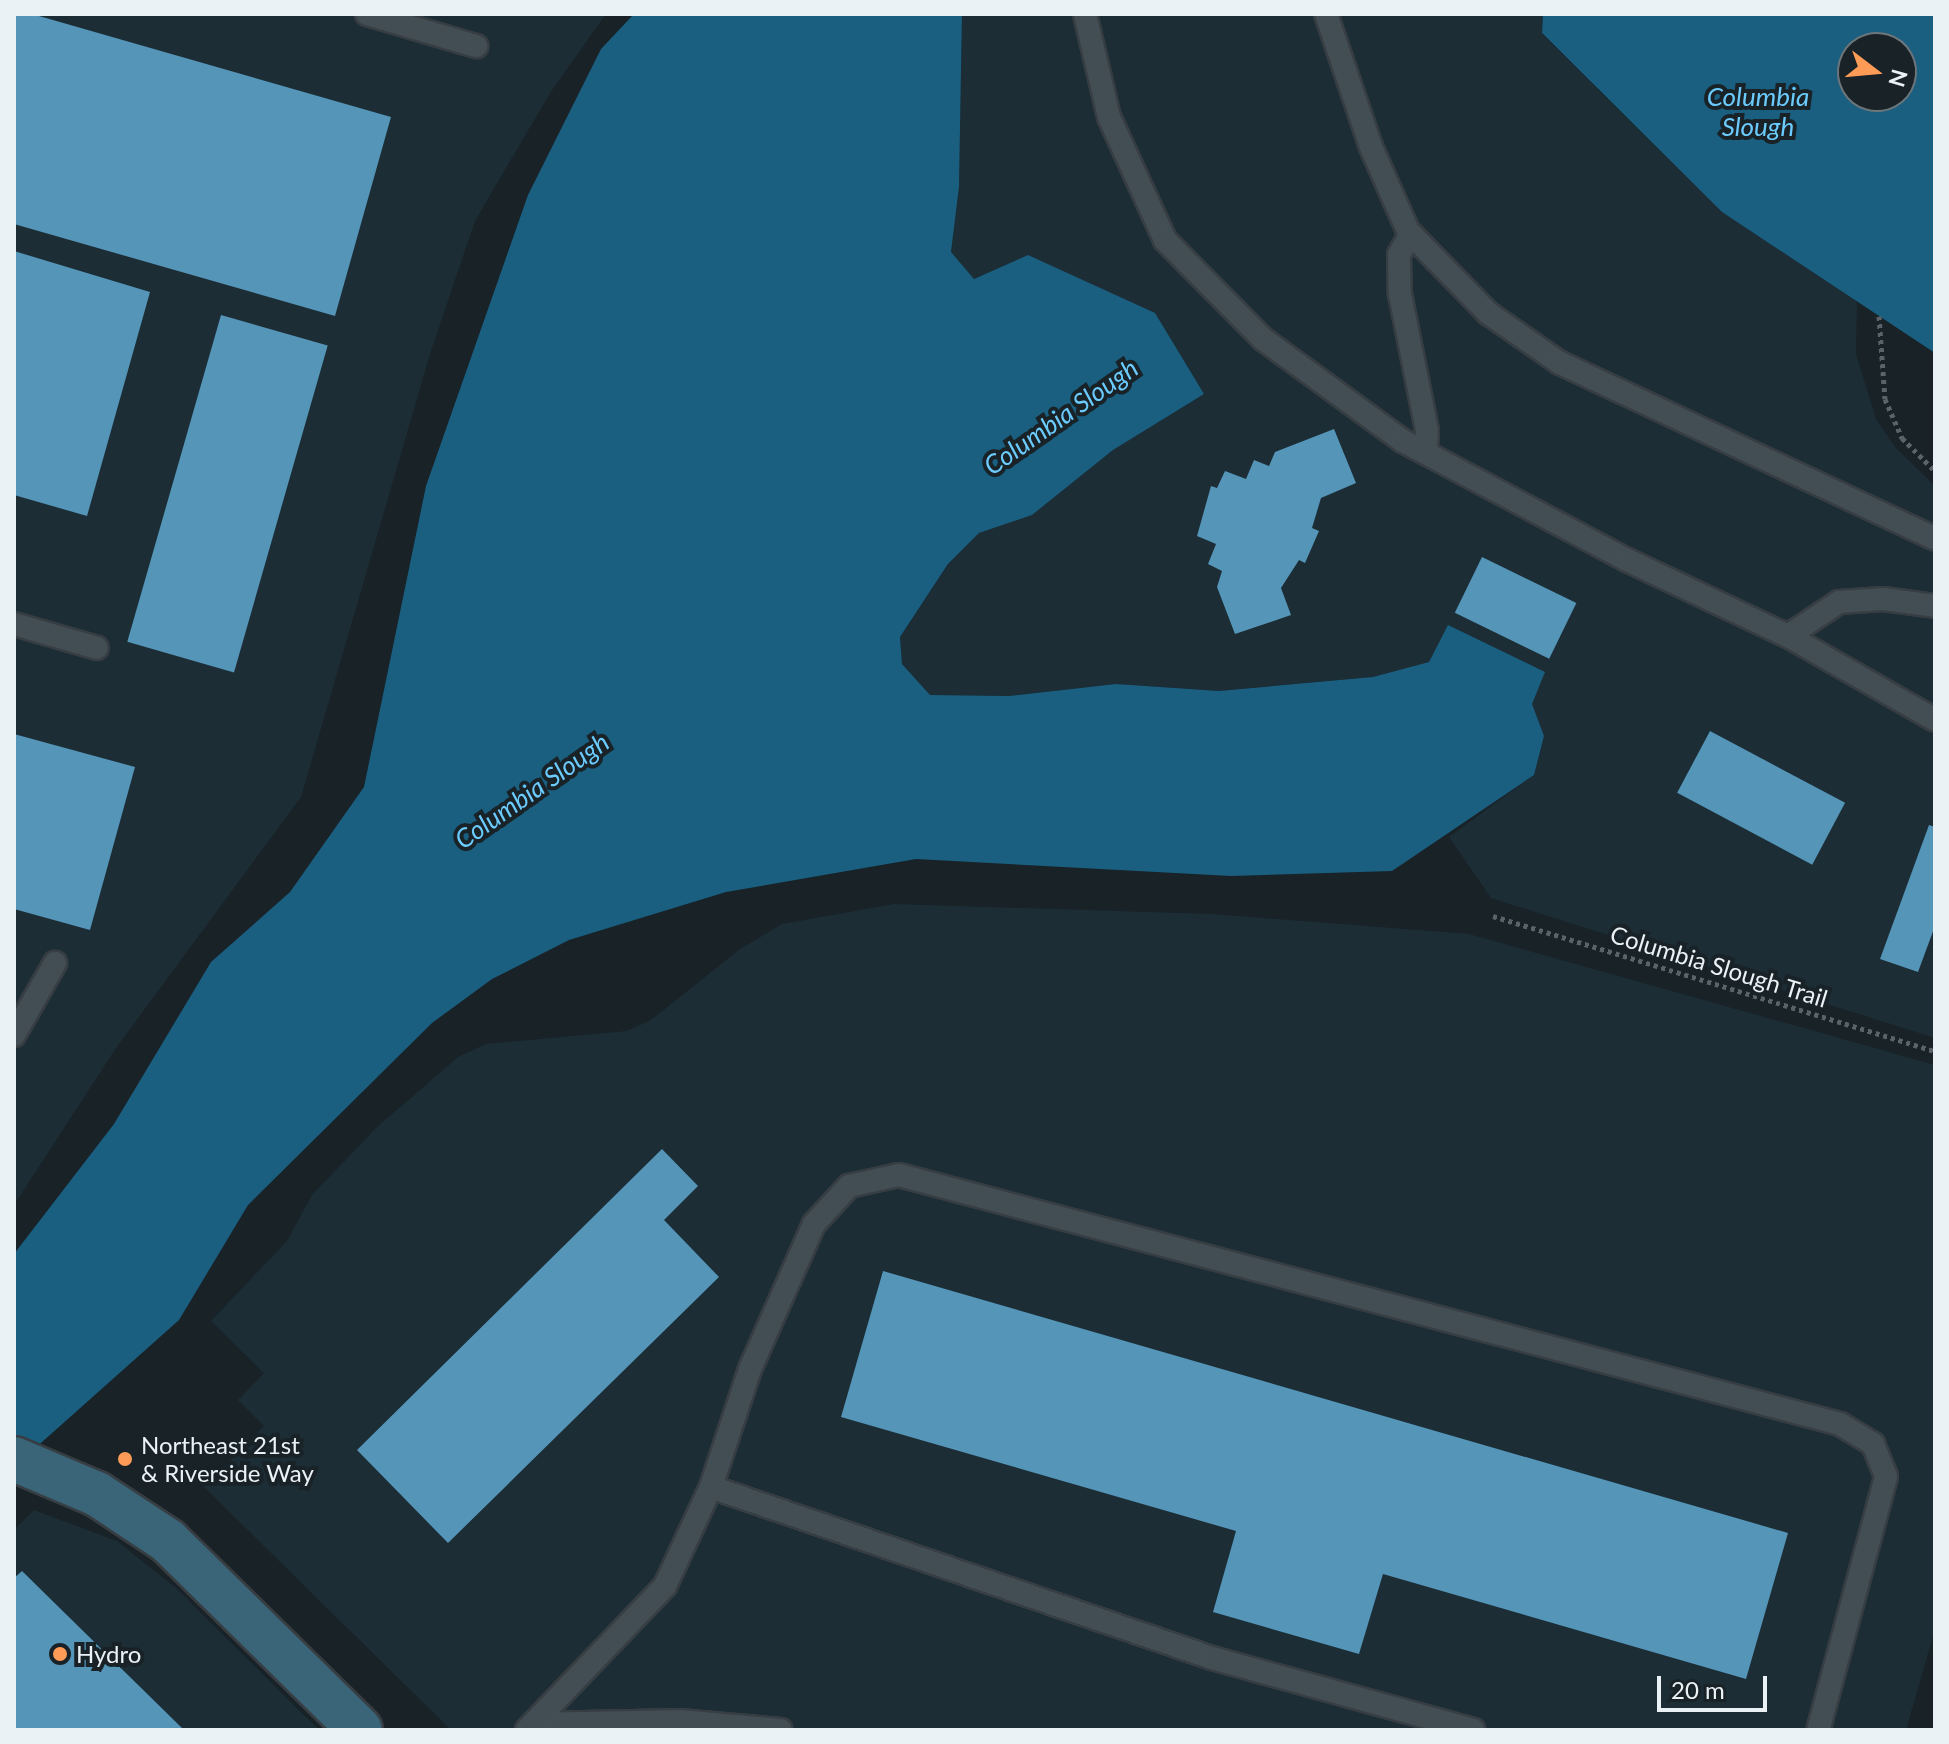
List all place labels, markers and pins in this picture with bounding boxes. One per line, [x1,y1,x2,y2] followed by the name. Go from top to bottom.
[141,1431,314,1487] place label: Northeast 21st & Riverside Way
[116,1450,134,1468] marker: Northeast 21st & Riverside Way
[76,1640,141,1668] place label: Hydro
[51,1645,69,1663] marker: Hydro

